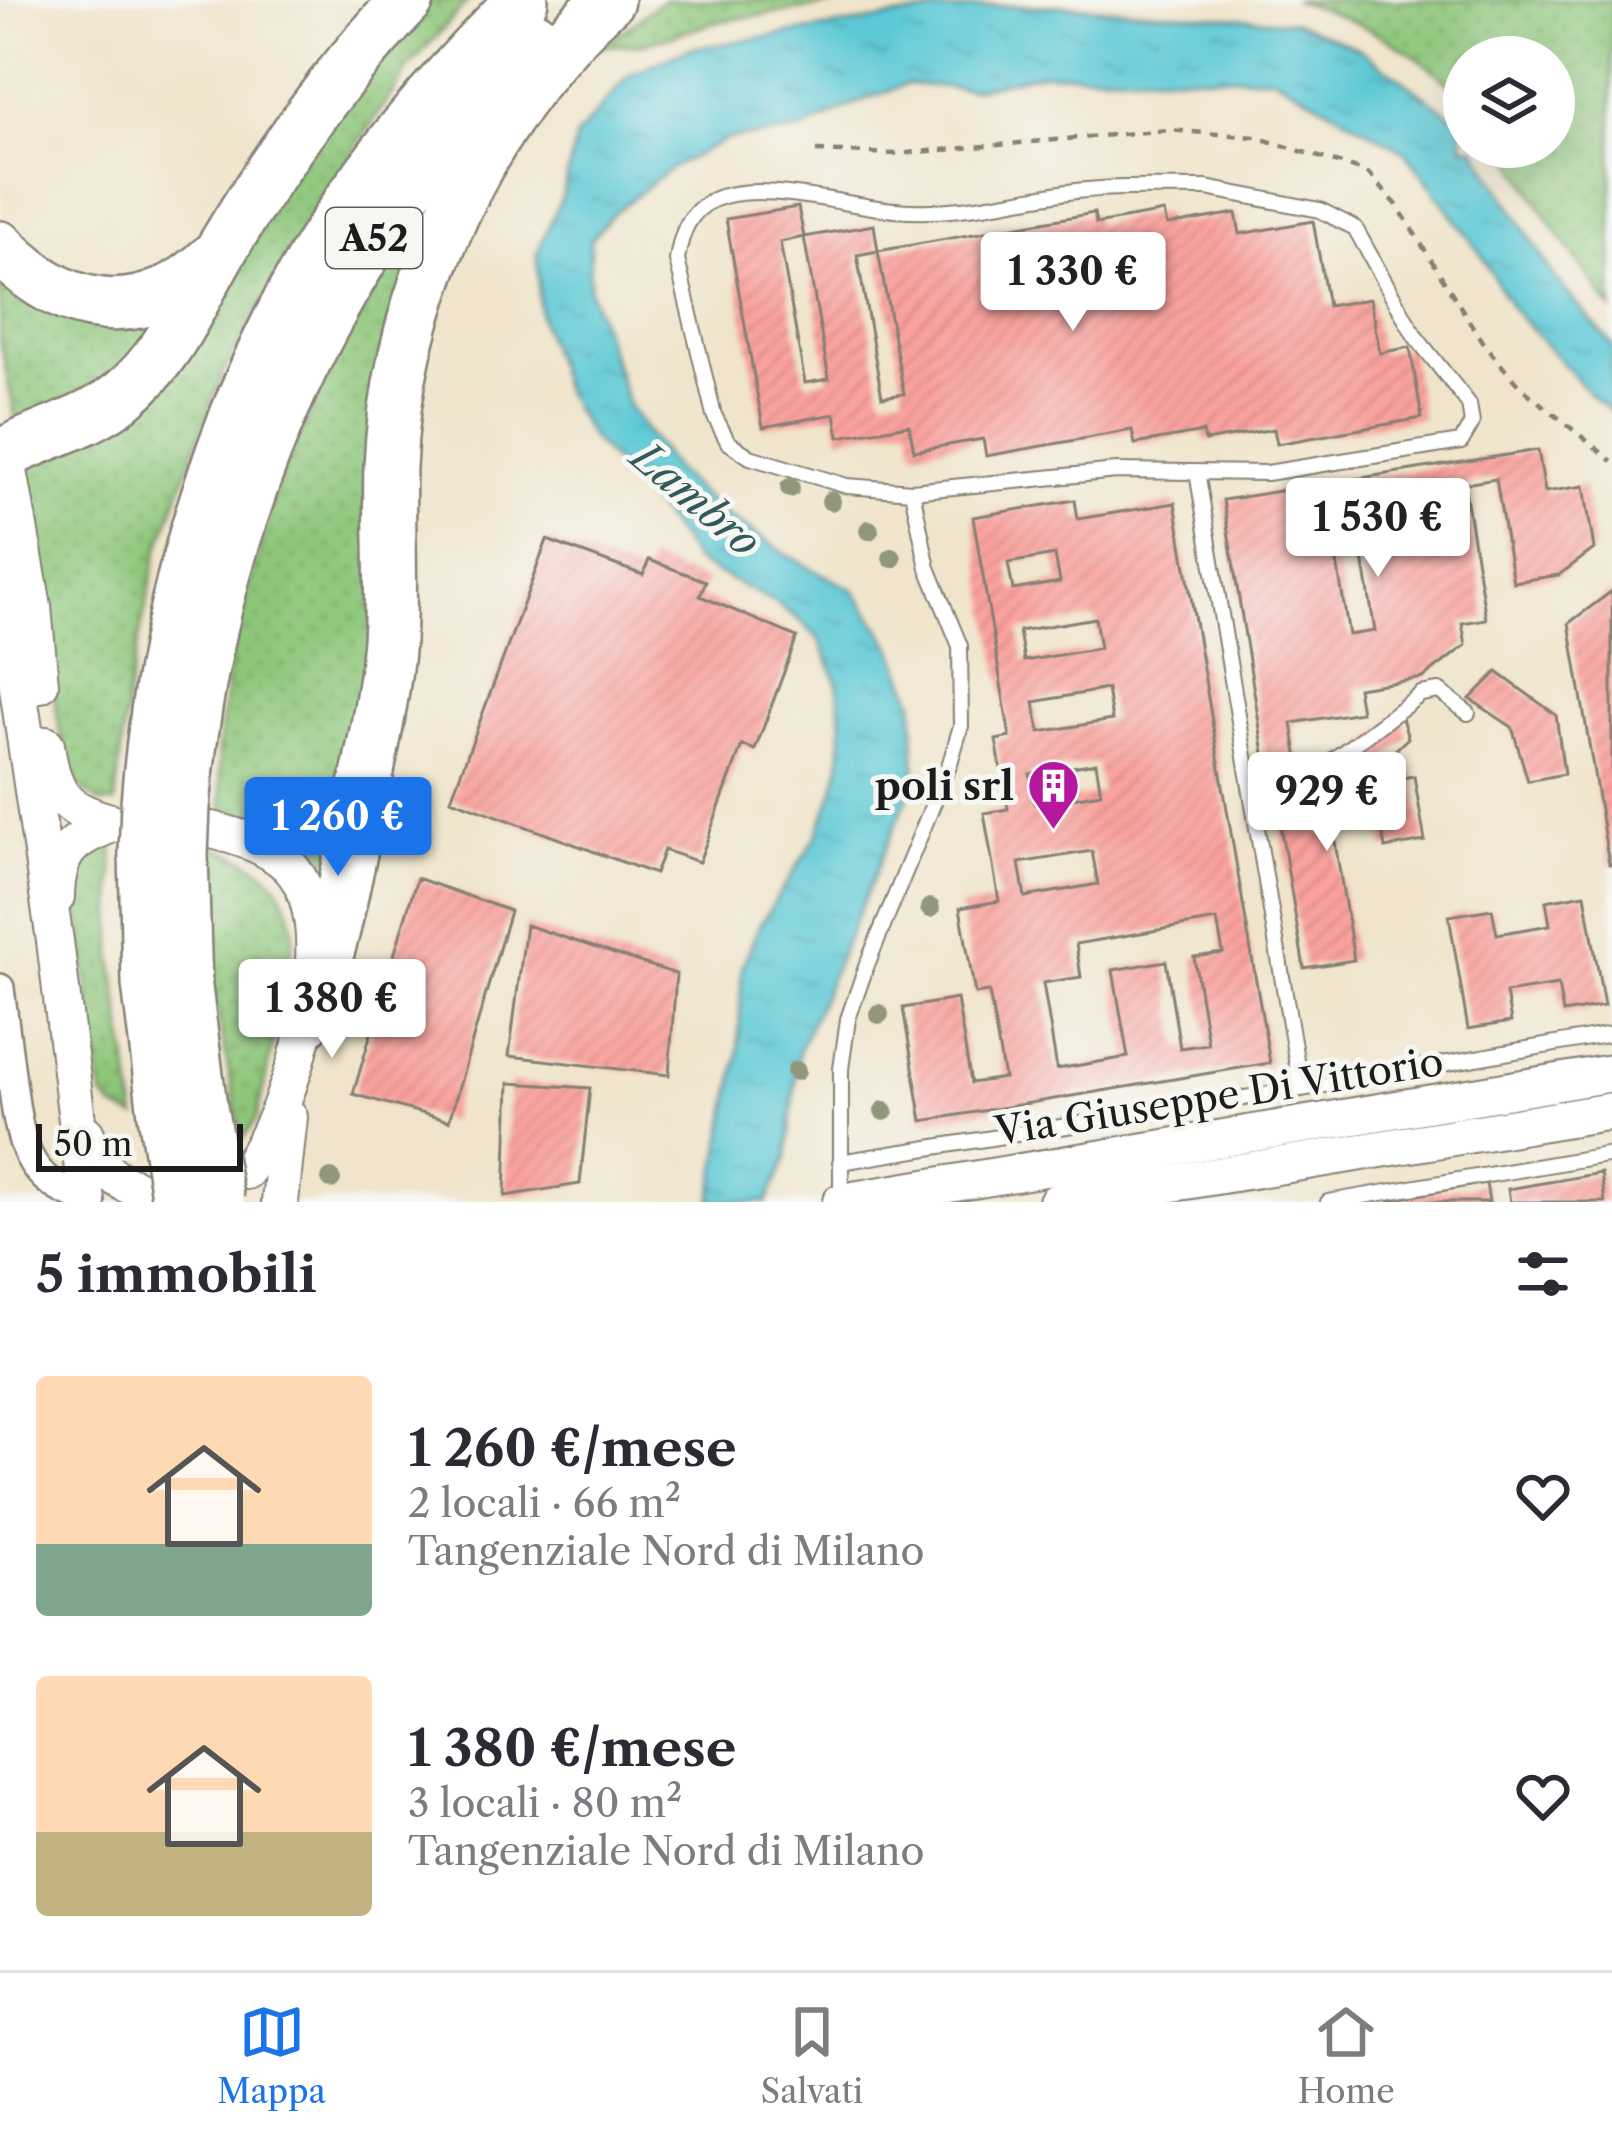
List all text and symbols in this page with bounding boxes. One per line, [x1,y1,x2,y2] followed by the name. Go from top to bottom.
[1443,36,1575,168] map controls
[1443,36,1575,168] button: layers
[326,208,422,268] road number: A52
[962,232,1184,334] pin: 1 330 €
[1008,247,1138,295] text: 1 330 €
[619,428,771,568] water label: Lambro
[1267,478,1489,580] pin: 1 530 €
[1313,493,1443,541] text: 1 530 €
[1243,752,1411,854] pin: 929 €
[1025,758,1081,832] building icon: poli srl
[875,762,1014,810] place label: poli srl
[1275,767,1379,815] text: 929 €
[227,777,449,879] pin: 1 260 €
[271,792,405,840] text: 1 260 €
[221,959,443,1061] pin: 1 380 €
[266,974,398,1022] text: 1 380 €
[991,1037,1446,1155] street label: Via Giuseppe Di Vittorio
[36,1118,243,1171] scale bar
[54,1124,132,1165] text: 50 m
[1510,1241,1576,1307] icon: filters
[36,1243,317,1305] text: 5 immobili
[408,1417,737,1479] text: 1 260 €/mese
[132,1424,276,1568] icon: home
[1510,1463,1576,1529] icon: heart
[408,1479,681,1527] text: 2 locali · 66 m²
[408,1527,924,1575] text: Tangenziale Nord di Milano
[408,1717,736,1779] text: 1 380 €/mese
[132,1724,276,1868] icon: home
[1510,1763,1576,1829] icon: heart
[408,1779,682,1827] text: 3 locali · 80 m²
[408,1827,924,1875] text: Tangenziale Nord di Milano
[217,1999,326,2112] tab: Mappa
[761,1999,863,2112] tab: Salvati
[1298,1999,1395,2112] tab: Home

